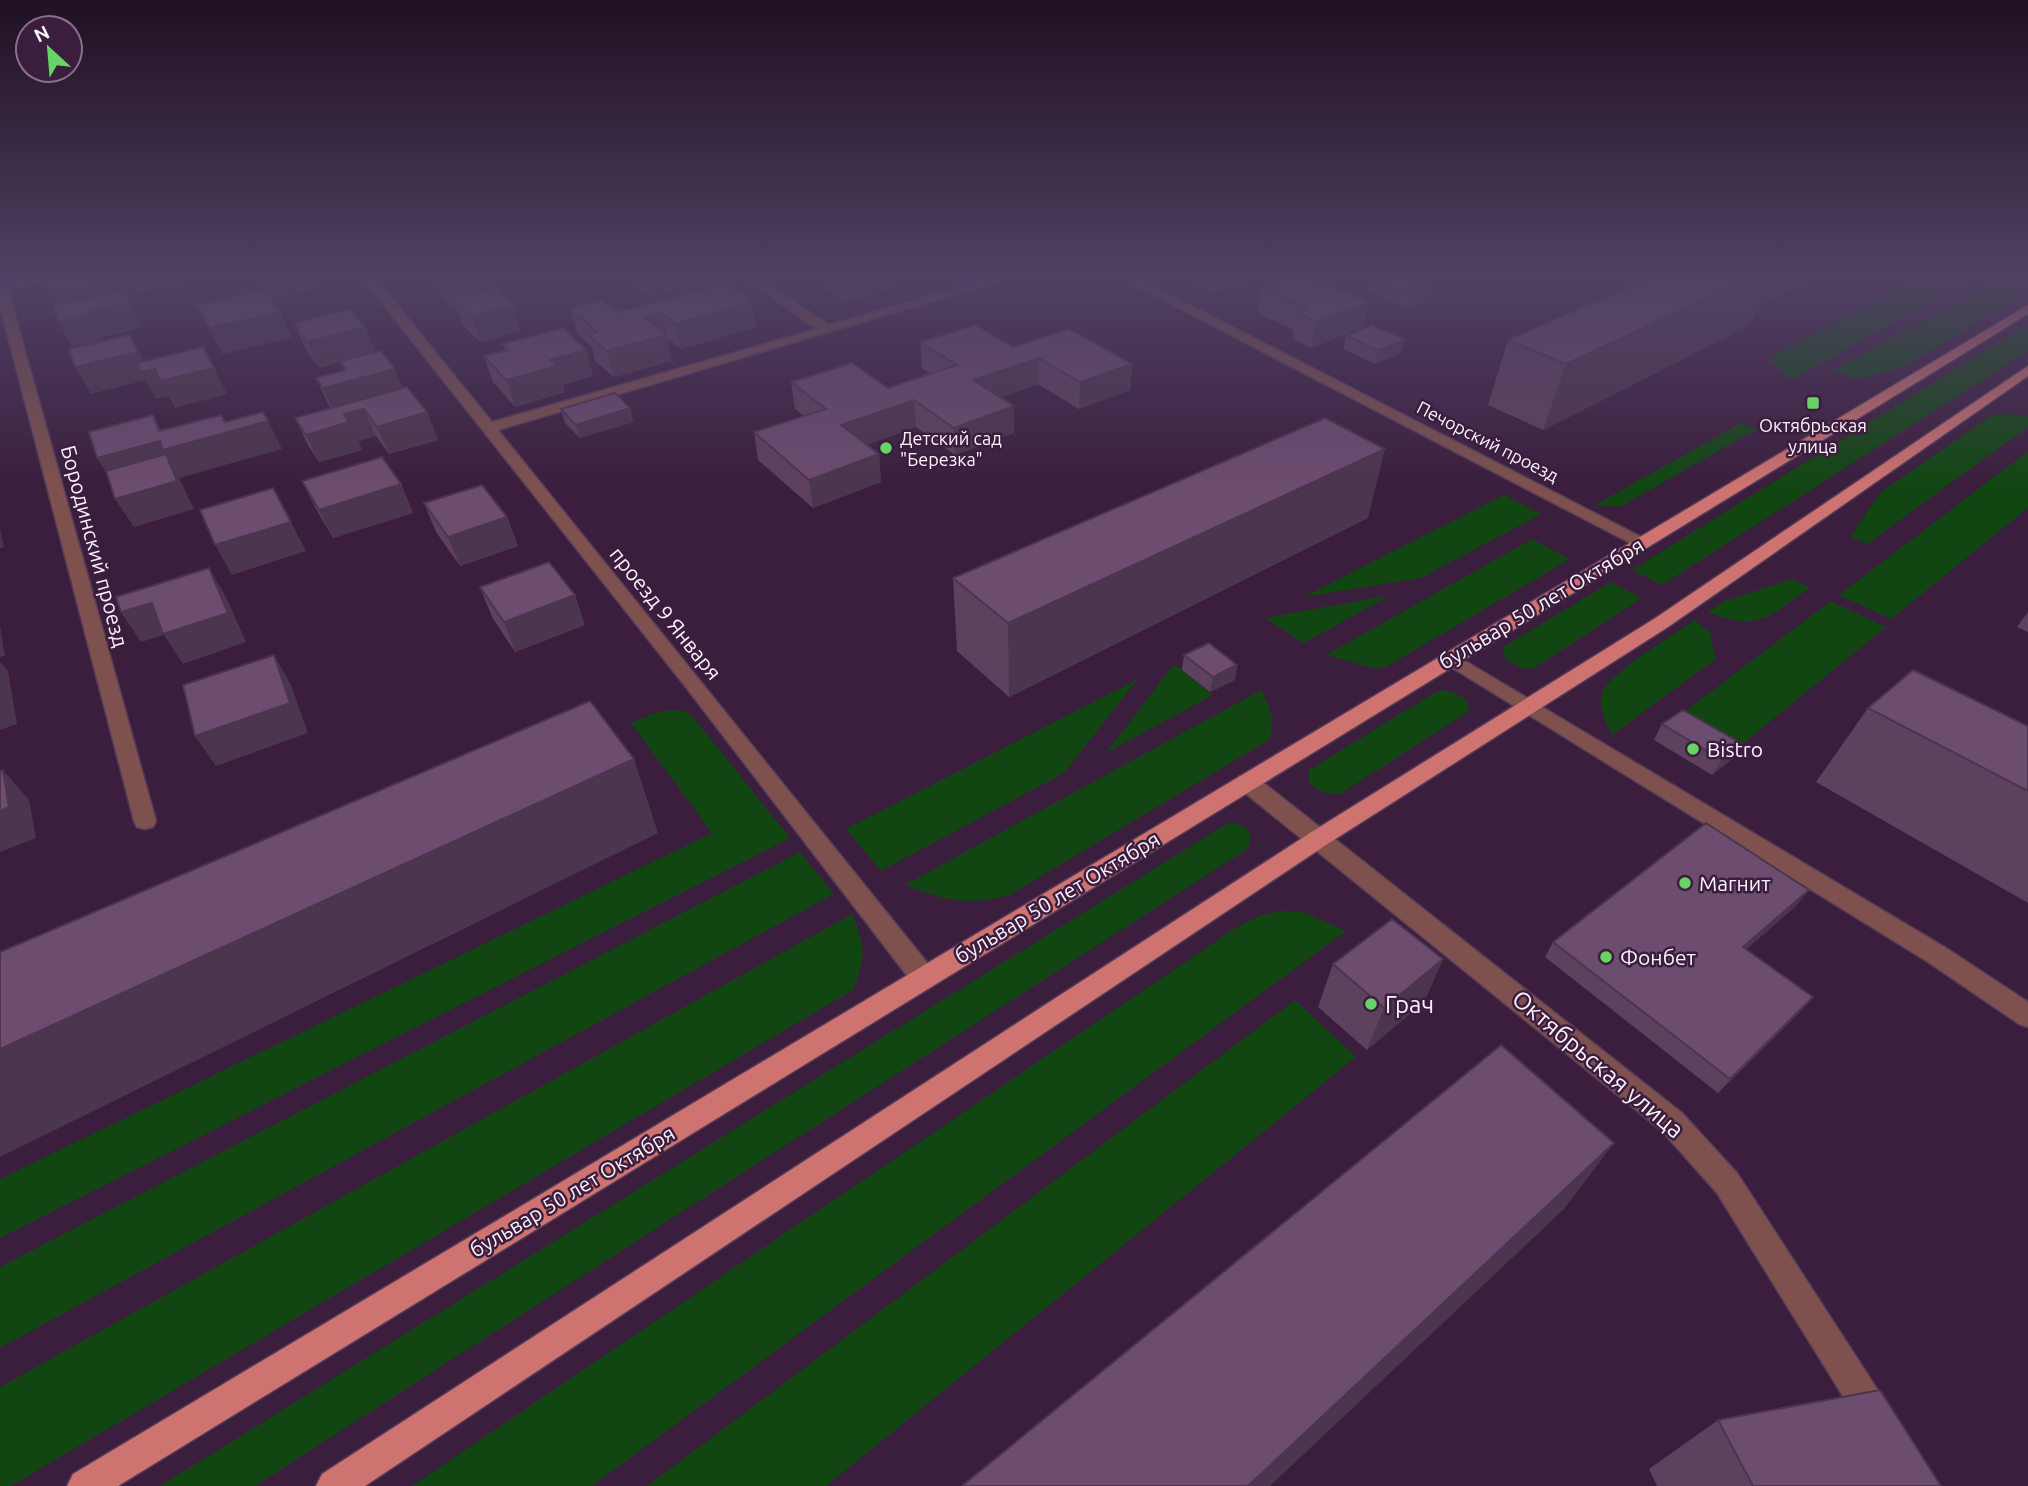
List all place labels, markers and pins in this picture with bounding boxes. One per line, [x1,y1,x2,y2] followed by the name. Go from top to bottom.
[1805,395,1821,411] marker: Октябрьская улица
[1759,415,1867,456] place label: Октябрьская улица
[900,428,1002,469] place label: Детский сад "Березка"
[878,440,894,456] marker: Детский сад "Березка"
[1707,737,1763,761] place label: Bistro
[1685,741,1701,757] marker: Bistro
[1699,871,1771,895] place label: Магнит
[1677,875,1693,891] marker: Магнит
[1620,945,1697,969] place label: Фонбет
[1598,949,1614,965] marker: Фонбет
[1385,991,1434,1018] place label: Грач
[1363,996,1379,1012] marker: Грач

